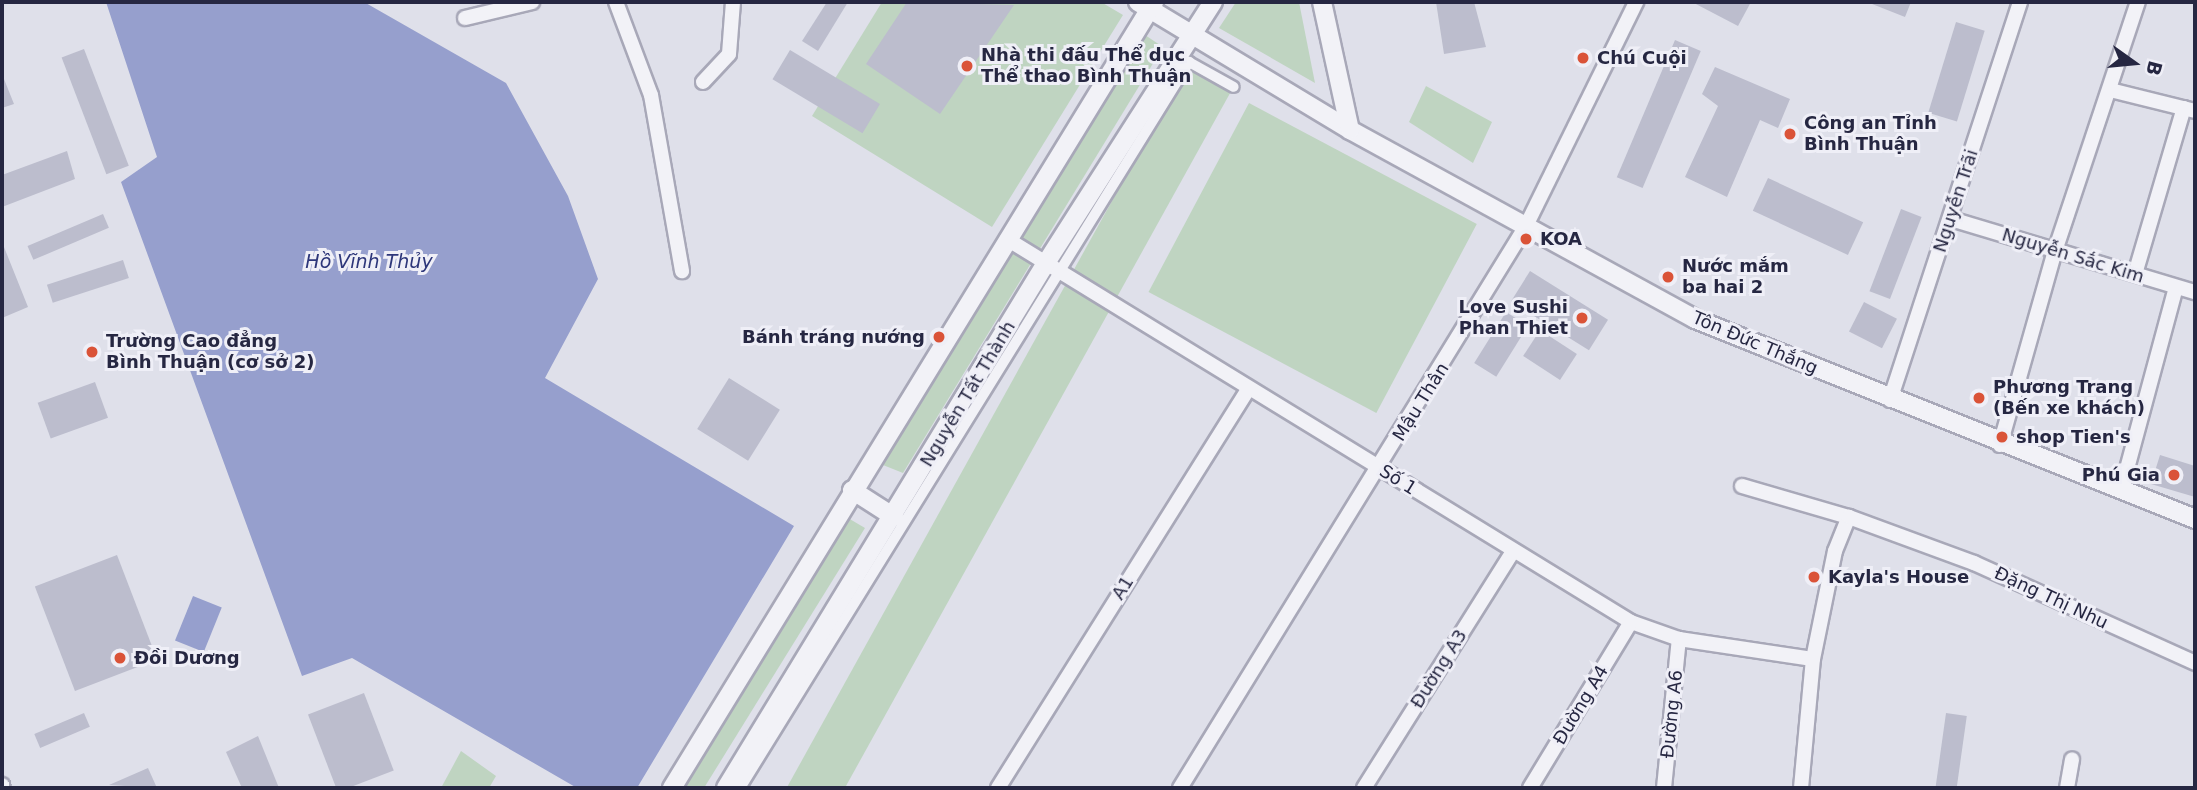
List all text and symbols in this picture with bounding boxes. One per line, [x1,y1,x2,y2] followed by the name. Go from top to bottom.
[2099,28,2169,98] north arrow
[981,45,1191,88] place label: Nhà thi đấu Thể dục Thể thao Bình Thuận
[1597,47,1687,69] place label: Chú Cuội
[1575,50,1591,66] marker: Chú Cuội
[959,58,975,74] marker: Nhà thi đấu Thể dục Thể thao Bình Thuận
[2142,59,2167,78] text: B
[1804,113,1937,156] place label: Công an Tỉnh Bình Thuận
[1782,126,1798,142] marker: Công an Tỉnh Bình Thuận
[1929,147,1983,255] street label: Nguyễn Trãi
[1999,224,2147,288] street label: Nguyễn Sắc Kim
[1540,228,1582,250] place label: KOA
[1518,231,1534,247] marker: KOA
[305,251,433,273] water label: Hồ Vĩnh Thủy
[1682,256,1789,298] place label: Nước mắm ba hai 2
[1660,269,1676,285] marker: Nước mắm ba hai 2
[1458,297,1568,340] place label: Love Sushi Phan Thiet
[1689,307,1821,379] street label: Tôn Đức Thắng
[1574,310,1590,326] marker: Love Sushi Phan Thiet
[916,317,1020,471] street label: Nguyễn Tất Thành
[742,326,925,348] place label: Bánh tráng nướng
[931,329,947,345] marker: Bánh tráng nướng
[106,331,315,374] place label: Trường Cao đẳng Bình Thuận (cơ sở 2)
[84,344,100,360] marker: Trường Cao đẳng Bình Thuận (cơ sở 2)
[1388,359,1454,445] street label: Mậu Thân
[1993,377,2145,420] place label: Phương Trang (Bến xe khách)
[1971,390,1987,406] marker: Phương Trang (Bến xe khách)
[2016,426,2131,448] place label: shop Tien's
[1994,429,2010,445] marker: shop Tien's
[1375,460,1421,500] street label: Số 1
[2082,464,2160,486] place label: Phú Gia
[2166,467,2182,483] marker: Phú Gia
[1991,562,2111,634] street label: Đặng Thị Nhu
[1828,566,1969,588] place label: Kayla's House
[1806,569,1822,585] marker: Kayla's House
[1108,572,1138,604] street label: A1
[1406,626,1472,712] street label: Đường A3
[134,647,240,669] place label: Đồi Dương
[112,650,128,666] marker: Đồi Dương
[1549,661,1613,749] street label: Đường A4
[1657,669,1687,759] street label: Đường A6

